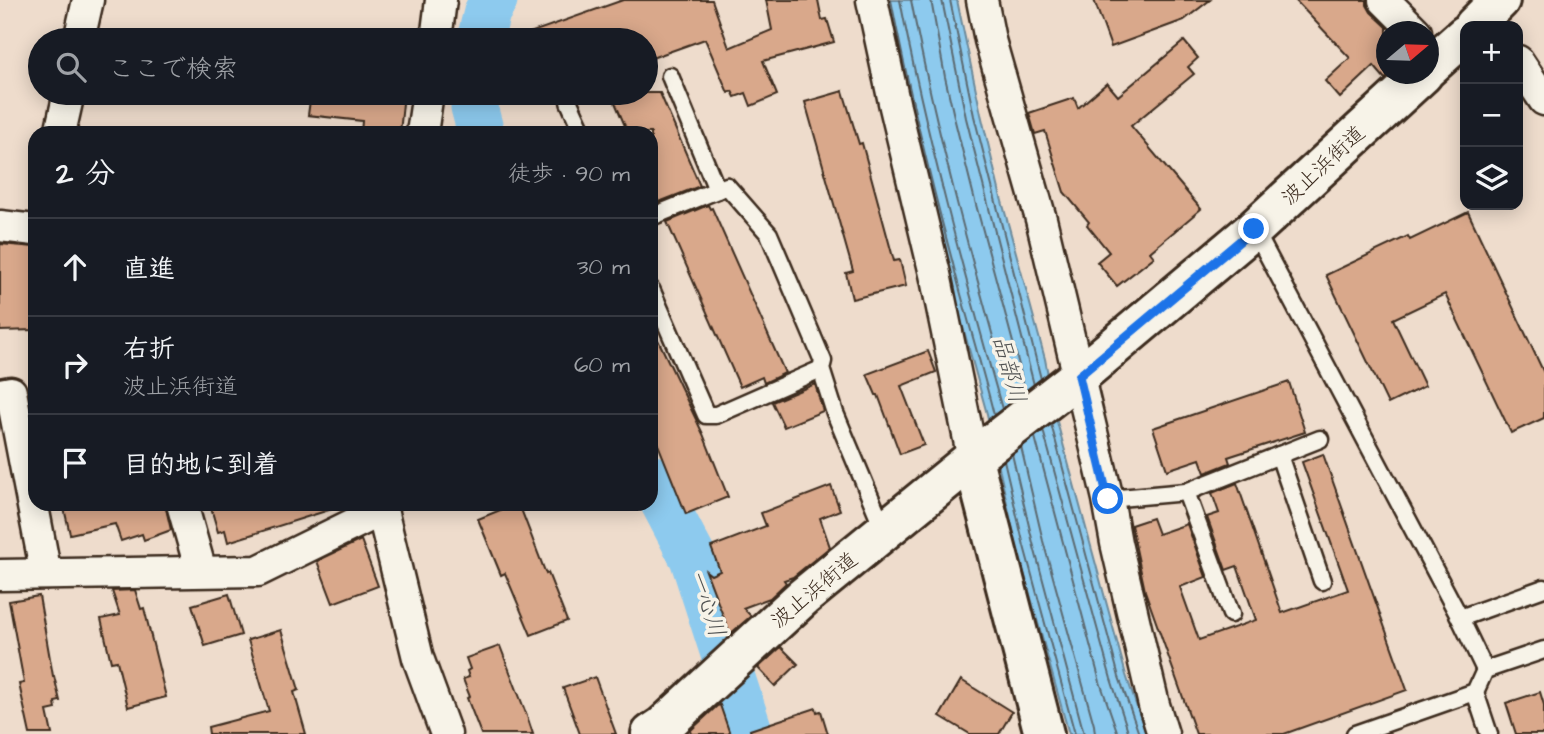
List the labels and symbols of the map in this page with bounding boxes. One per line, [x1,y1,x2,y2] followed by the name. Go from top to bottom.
[1376,21,1439,84] north arrow
[1275,119,1372,212] street label: 波止浜街道
[1238,213,1269,244] route end
[985,332,1033,407] water label: 品部川
[1092,483,1123,514] route start
[765,546,864,635] street label: 波止浜街道
[681,566,733,641] water label: 一心川

